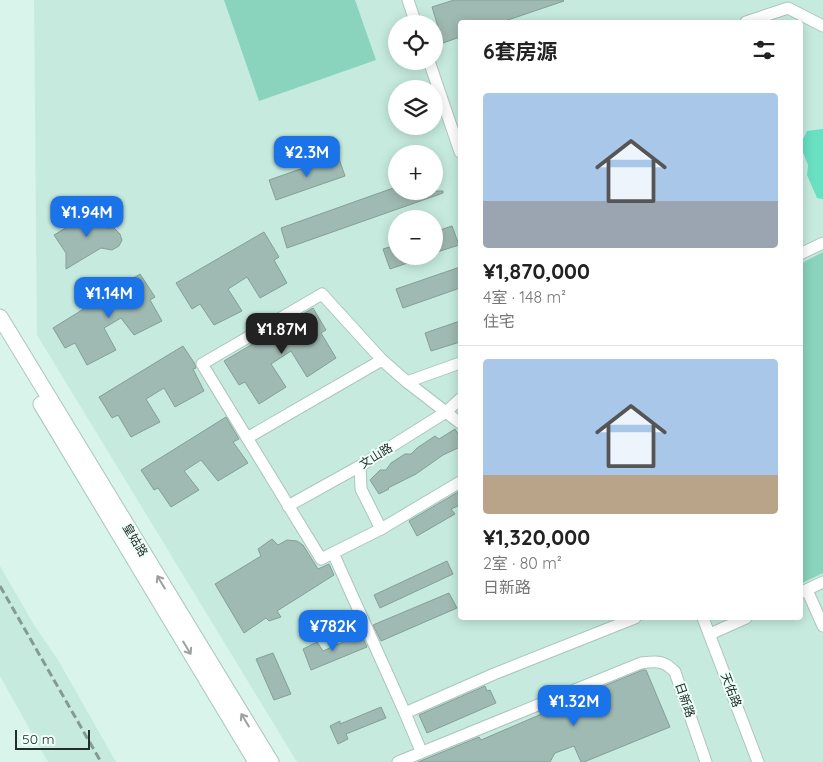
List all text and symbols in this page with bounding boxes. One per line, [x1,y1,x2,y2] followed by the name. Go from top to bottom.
[388,15,443,265] map controls
[388,15,443,70] button: locate
[750,36,778,64] icon: filters
[483,38,558,64] text: 6套房源
[388,80,443,135] button: layers
[586,126,676,216] icon: home
[272,136,342,178] pin: ¥2.3M
[285,142,329,162] text: ¥2.3M
[388,145,443,200] button: +
[46,196,128,238] pin: ¥1.94M
[61,202,113,222] text: ¥1.94M
[388,210,443,265] button: −
[483,258,590,284] text: ¥1,870,000
[68,276,150,319] pin: ¥1.14M
[85,283,133,303] text: ¥1.14M
[483,287,566,307] text: 4室 · 148 m²
[483,311,515,331] text: 住宅
[241,312,323,355] pin: ¥1.87M
[257,319,307,339] text: ¥1.87M
[586,391,676,481] icon: home
[356,440,395,471] street label: 文山路
[120,520,151,559] street label: 皇姑路
[483,524,590,550] text: ¥1,320,000
[483,553,562,573] text: 2室 · 80 m²
[155,575,165,589] one-way arrow
[483,577,531,597] text: 日新路
[298,610,368,652] pin: ¥782K
[310,616,356,636] text: ¥782K
[183,641,193,655] one-way arrow
[718,670,745,709] street label: 天佑路
[673,680,698,719] street label: 日新路
[533,684,615,727] pin: ¥1.32M
[549,691,599,711] text: ¥1.32M
[240,714,250,728] one-way arrow
[15,727,90,750] scale bar
[22,730,55,748] text: 50 m

